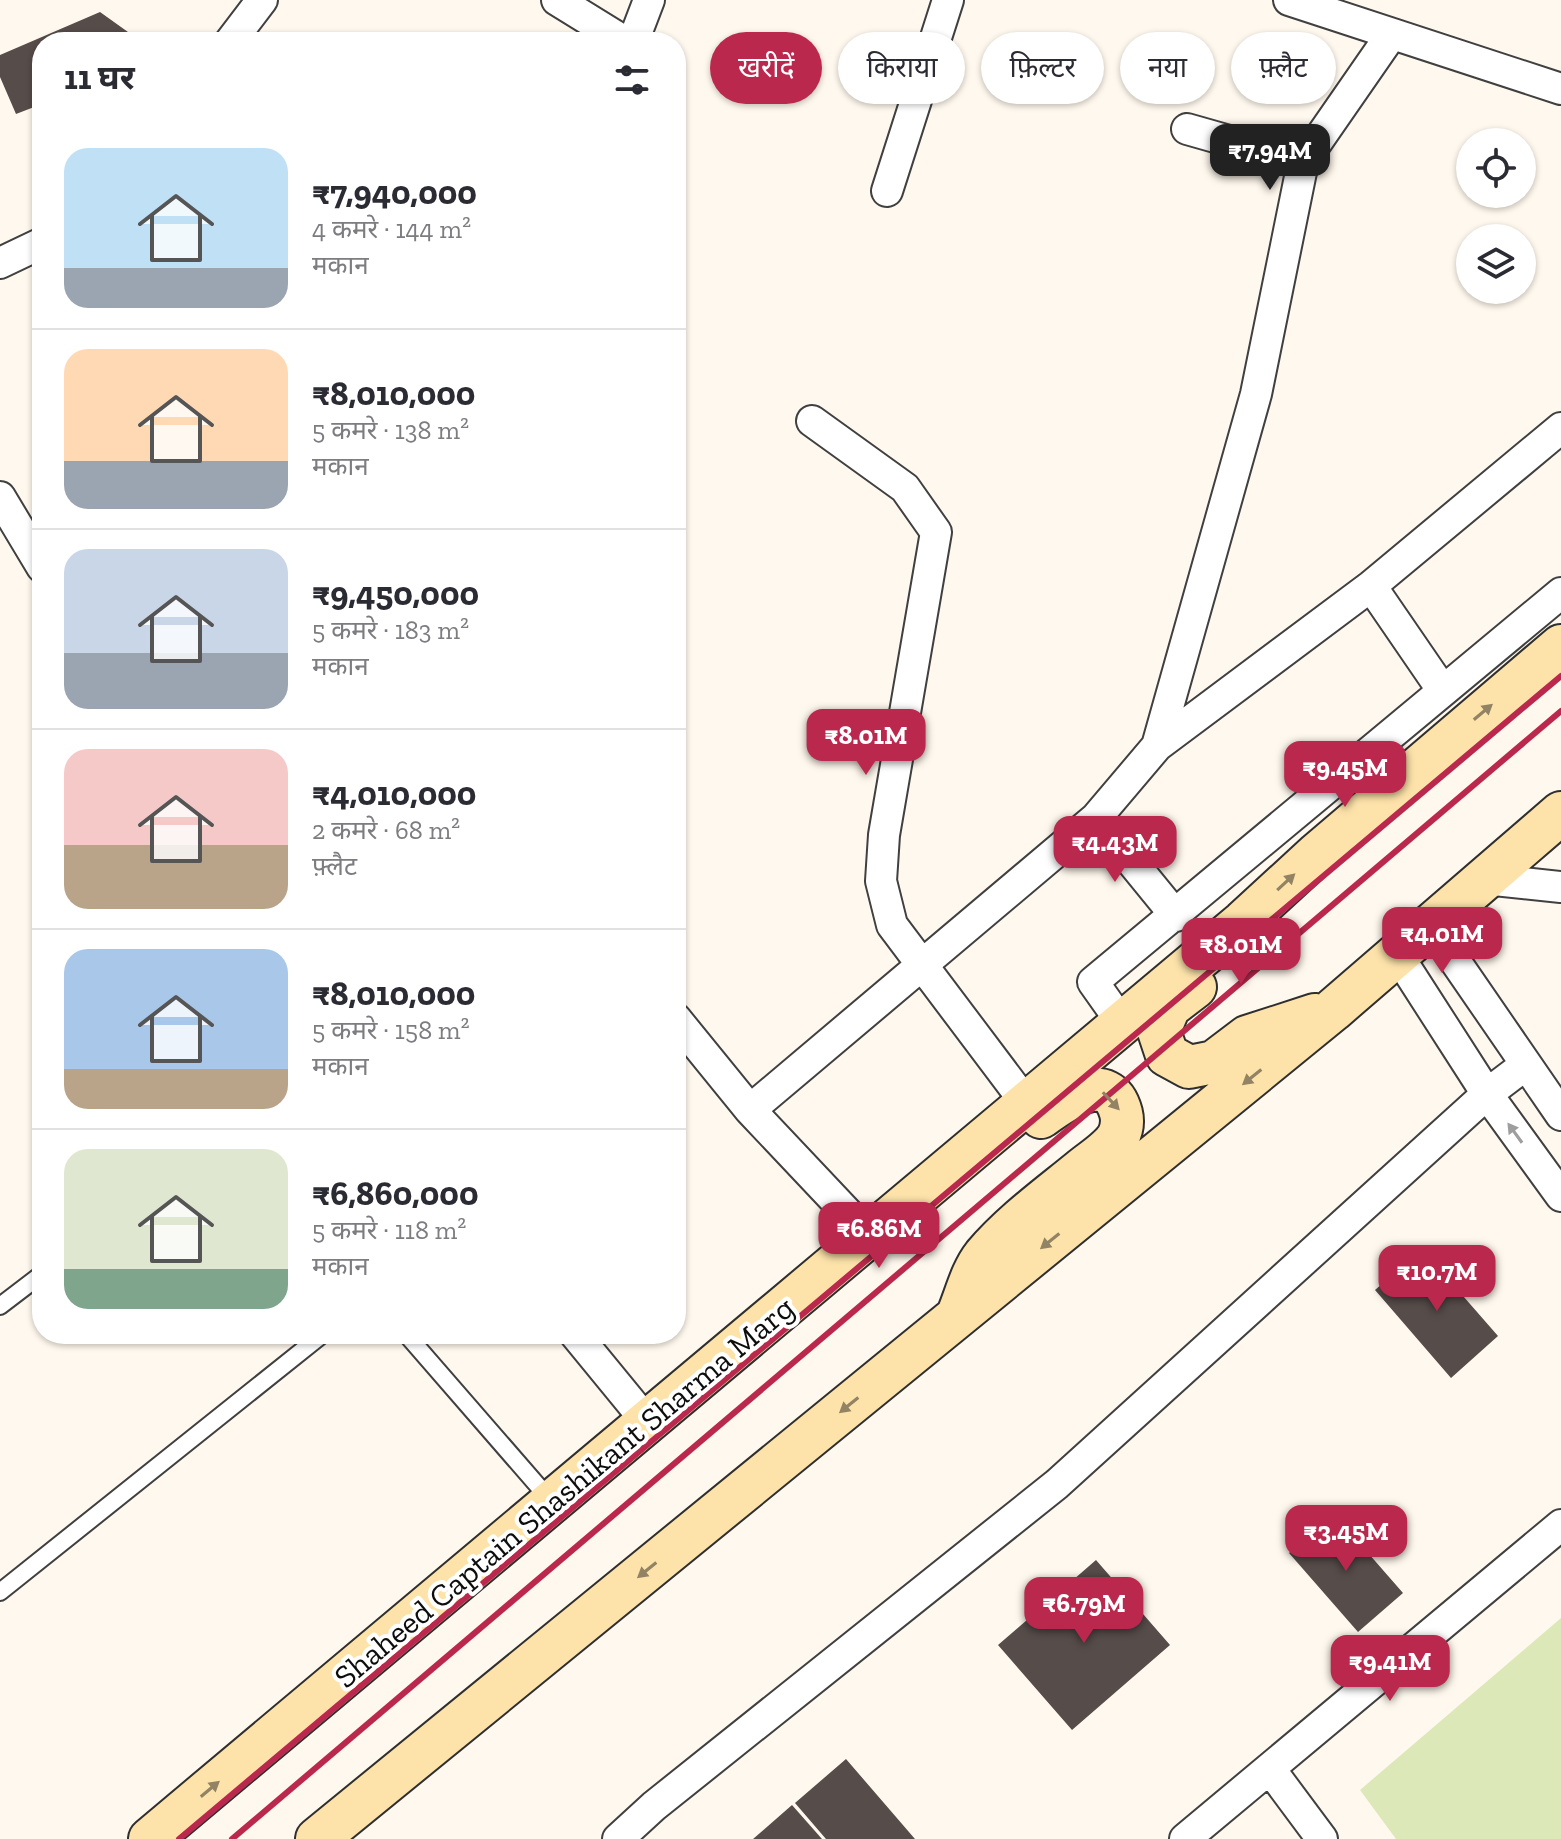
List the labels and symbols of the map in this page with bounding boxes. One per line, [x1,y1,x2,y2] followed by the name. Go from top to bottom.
[1205,124,1335,192] pin: ₹7.94M
[1473,704,1493,721] one-way arrow
[801,709,931,777] pin: ₹8.01M
[1280,741,1410,809] pin: ₹9.45M
[1050,816,1180,884] pin: ₹4.43M
[1277,873,1296,891] one-way arrow
[1377,907,1507,975] pin: ₹4.01M
[1176,918,1306,986] pin: ₹8.01M
[1242,1068,1262,1085] one-way arrow
[1102,1091,1120,1110] one-way arrow
[1508,1122,1523,1143] one-way arrow
[814,1202,944,1270] pin: ₹6.86M
[1040,1232,1060,1249] one-way arrow
[1372,1245,1502,1313] pin: ₹10.7M
[326,1288,802,1696] street label: Shaheed Captain Shashikant Sharma Marg
[839,1396,859,1413] one-way arrow
[1281,1505,1411,1573] pin: ₹3.45M
[637,1561,657,1577] one-way arrow
[1019,1577,1149,1645] pin: ₹6.79M
[1325,1635,1455,1703] pin: ₹9.41M
[199,1781,219,1798] one-way arrow

